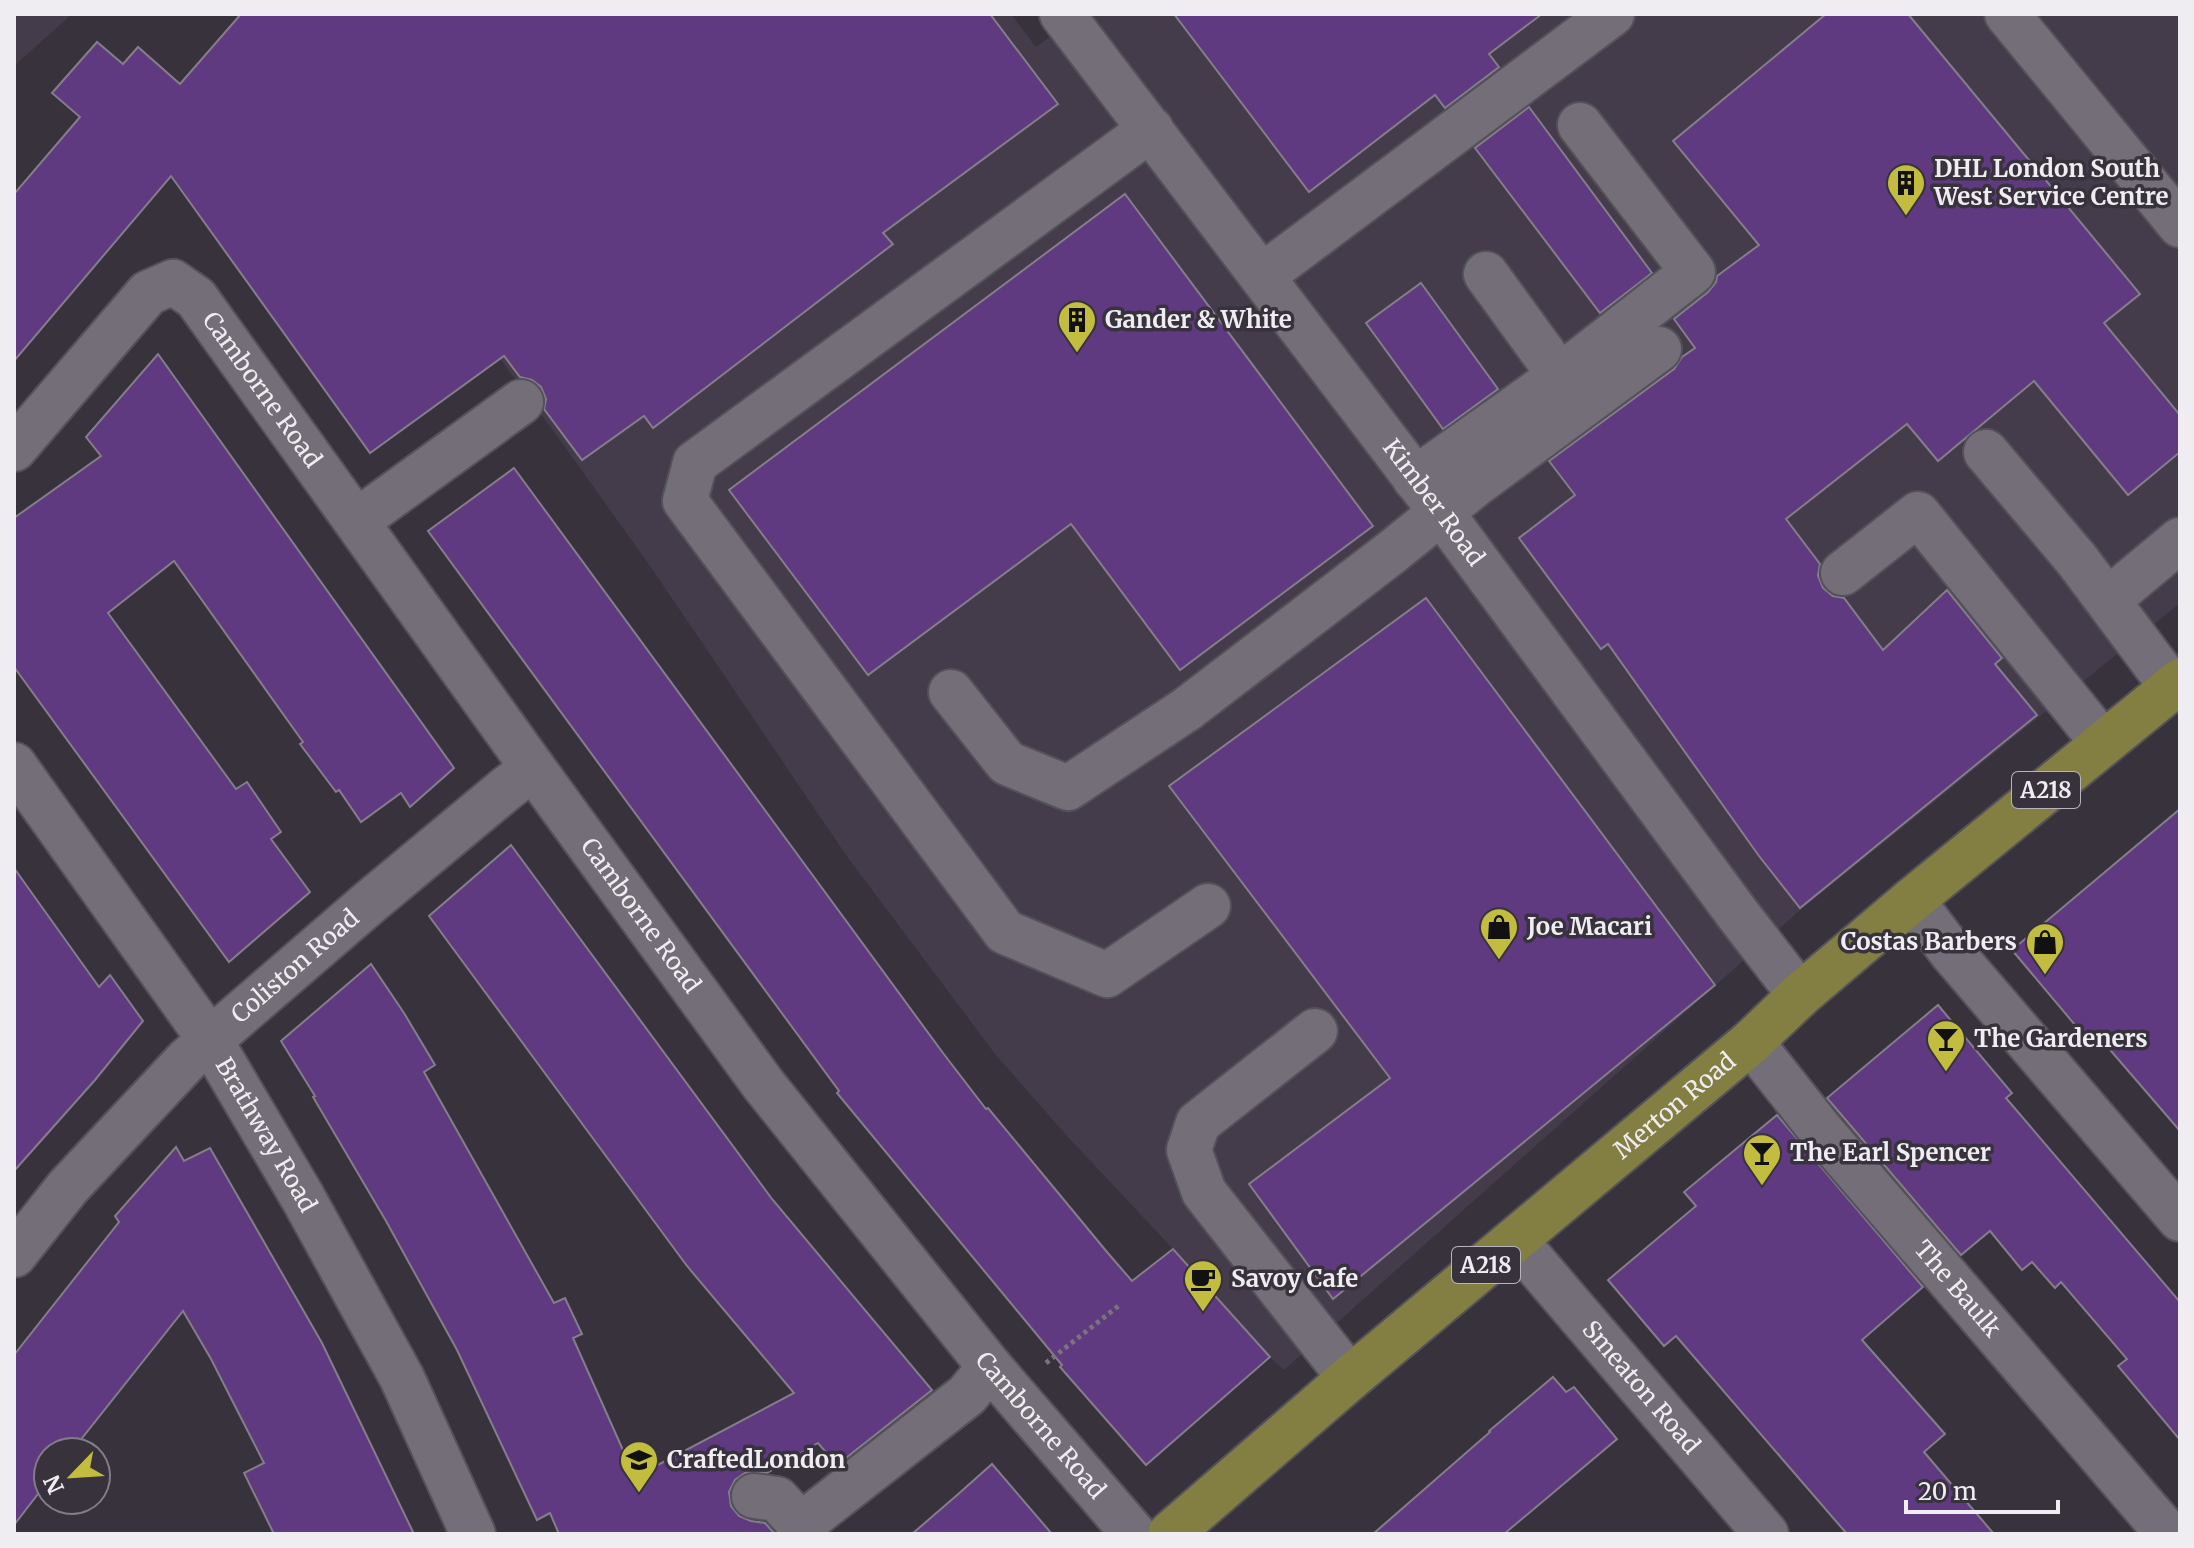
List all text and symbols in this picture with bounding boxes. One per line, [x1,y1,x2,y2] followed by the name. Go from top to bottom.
[1933,153,2169,212] place label: DHL London South West Service Centre
[1885,162,1927,217] building icon: DHL London South West Service Centre
[1056,299,1098,354] building icon: Gander & White
[1105,304,1292,335] place label: Gander & White
[196,306,329,474] street label: Camborne Road
[1376,433,1492,572] street label: Kimber Road
[2012,772,2080,808] road number: A218
[574,832,708,999] street label: Camborne Road
[225,902,365,1030] street label: Coliston Road
[1478,906,1520,961] shop icon: Joe Macari
[1526,911,1652,942] place label: Joe Macari
[2024,921,2066,976] shop icon: Costas Barbers
[1841,926,2017,957] place label: Costas Barbers
[1925,1018,1967,1073] bar icon: The Gardeners
[1974,1023,2148,1054] place label: The Gardeners
[1607,1045,1742,1165] street label: Merton Road
[209,1052,324,1218] street label: Brathway Road
[1741,1132,1783,1187] bar icon: The Earl Spencer
[1790,1137,1991,1168] place label: The Earl Spencer
[1908,1234,2008,1344] street label: The Baulk
[1452,1247,1520,1283] road number: A218
[1182,1258,1224,1313] cafe icon: Savoy Cafe
[1231,1263,1358,1294] place label: Savoy Cafe
[1576,1314,1707,1460] street label: Smeaton Road
[969,1345,1113,1505] street label: Camborne Road
[32,1436,112,1516] north arrow
[618,1439,660,1494] school or university icon: CraftedLondon
[667,1444,845,1475] place label: CraftedLondon
[1906,1464,2058,1514] scale bar
[37,1470,70,1498] text: N
[1918,1476,1977,1507] text: 20 m

